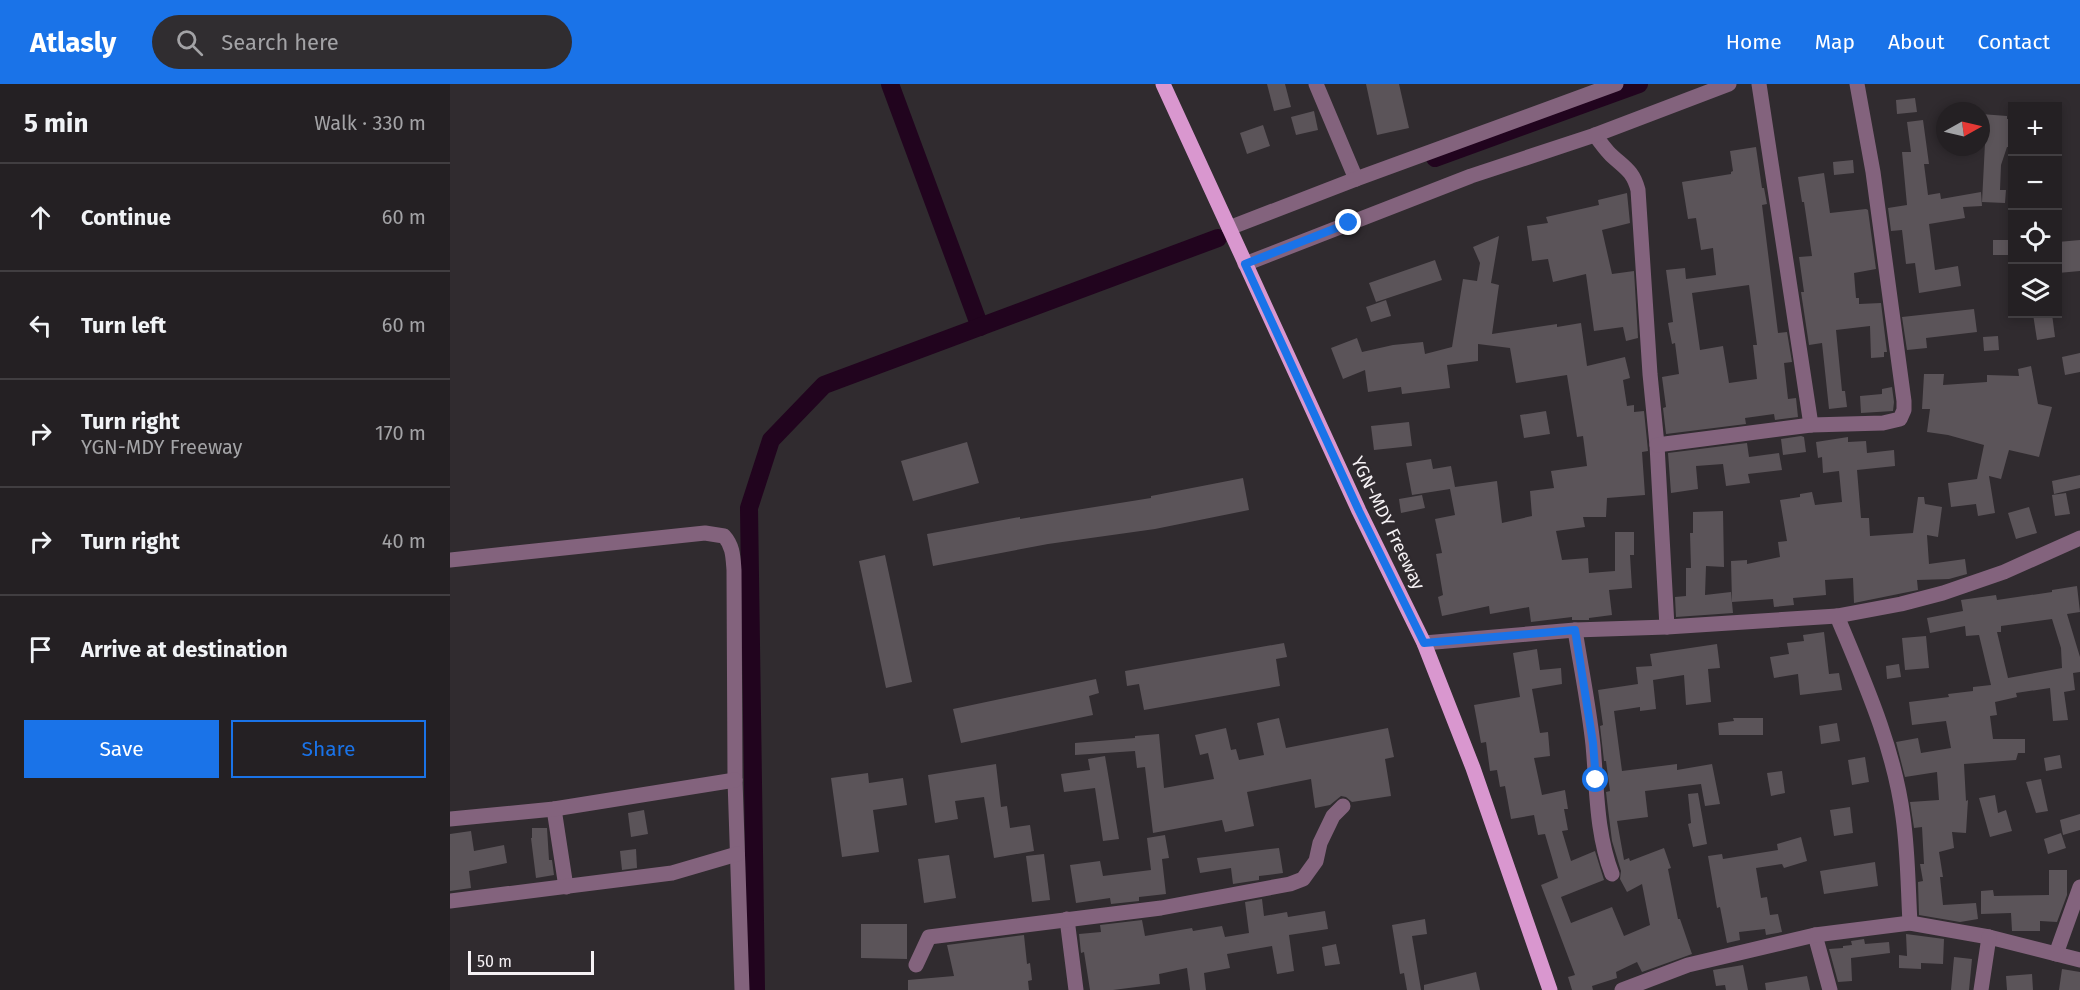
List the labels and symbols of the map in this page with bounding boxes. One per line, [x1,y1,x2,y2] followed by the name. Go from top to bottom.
[1936,102,1990,156] north arrow
[1335,209,1361,235] route end
[1346,453,1430,593] street label: YGN-MDY Freeway
[1582,766,1608,792] route start
[468,948,594,976] scale bar

